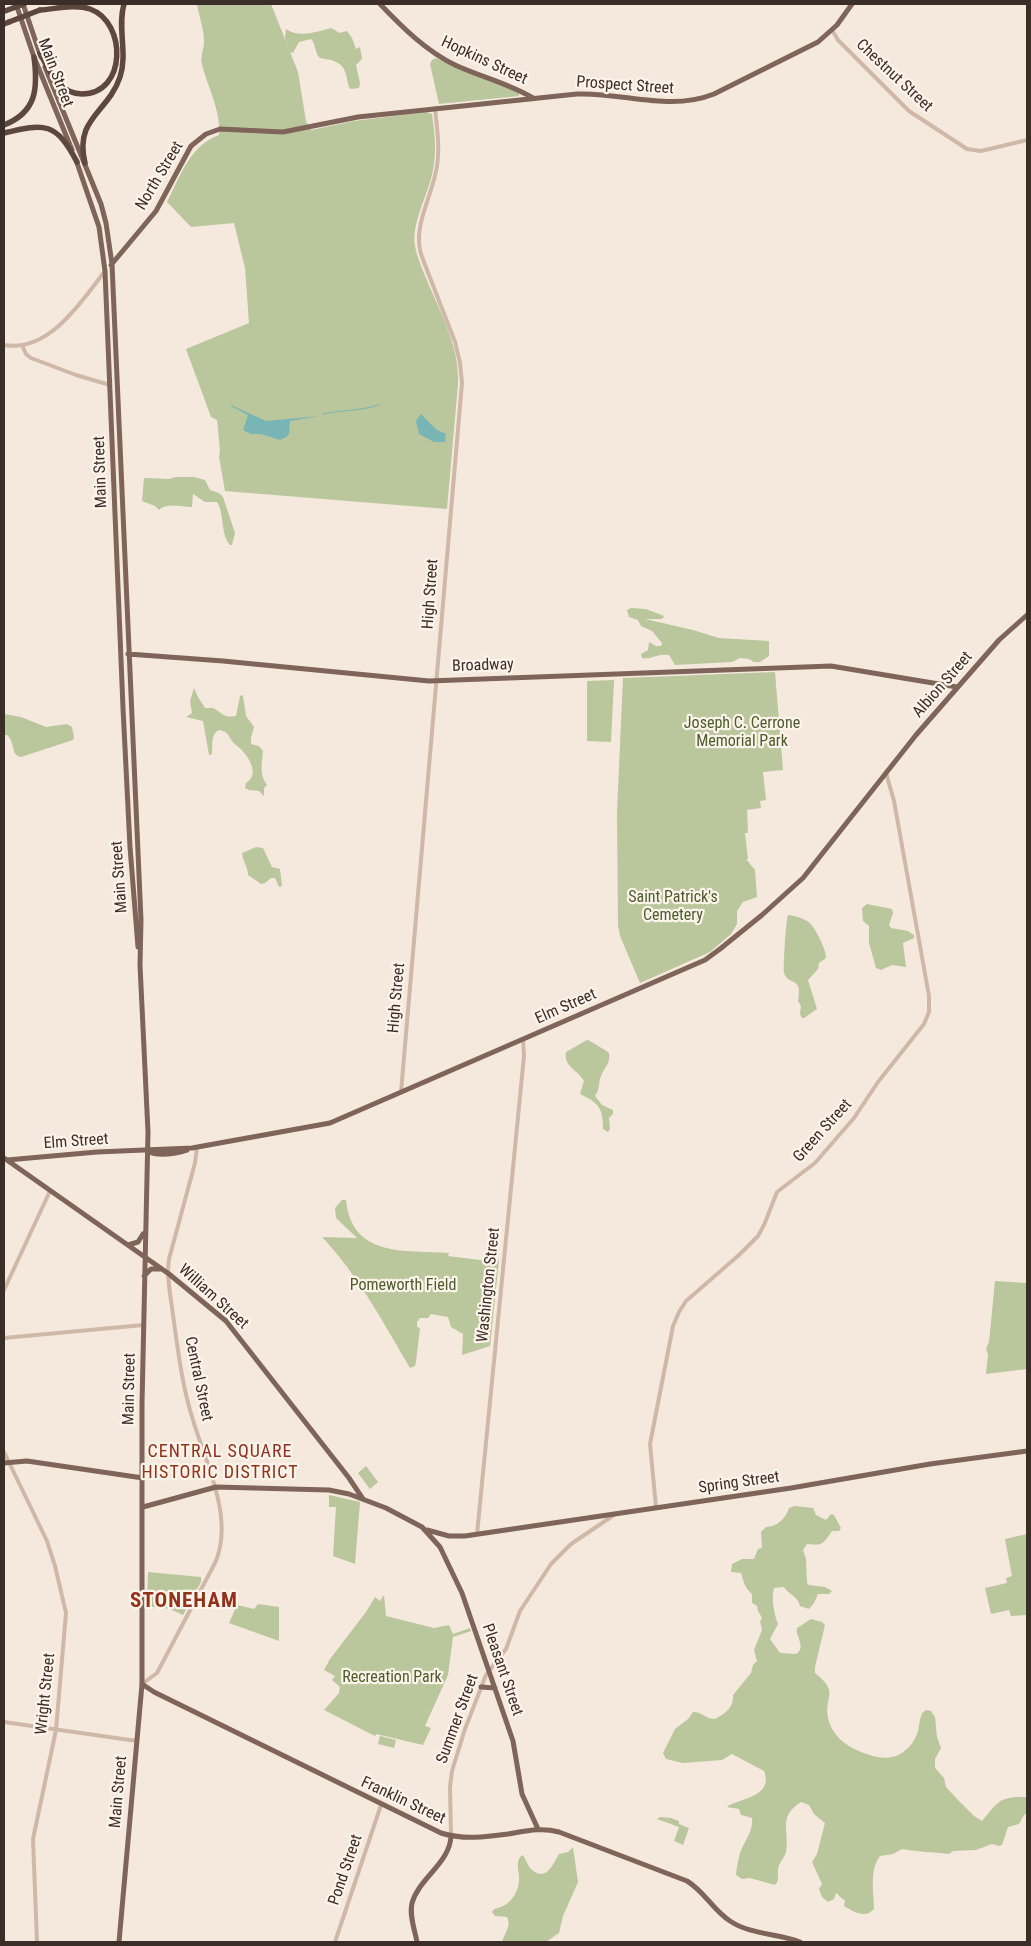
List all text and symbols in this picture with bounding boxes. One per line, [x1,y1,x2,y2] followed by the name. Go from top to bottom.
[438,33,530,89] street label: Hopkins Street
[33,36,77,110] street label: Main Street
[852,36,936,116] street label: Chestnut Street
[576,73,674,99] street label: Prospect Street
[132,138,188,214] street label: North Street
[90,436,112,508] street label: Main Street
[419,558,443,630] street label: High Street
[909,648,977,722] street label: Albion Street
[452,655,514,677] street label: Broadway
[684,714,800,752] park label: Joseph C. Cerrone Memorial Park
[108,840,132,914] street label: Main Street
[628,888,718,926] park label: Saint Patrick's Cemetery
[384,962,410,1034] street label: High Street
[532,985,600,1029] street label: Elm Street
[790,1096,856,1166] street label: Green Street
[43,1130,109,1154] street label: Elm Street
[473,1227,505,1343] street label: Washington Street
[174,1261,252,1333] street label: William Street
[350,1276,456,1296] park label: Pomeworth Field
[180,1335,216,1423] street label: Central Street
[120,1353,140,1425] street label: Main Street
[139,1441,301,1484] district label: CENTRAL SQUARE HISTORIC DISTRICT
[697,1468,781,1498] street label: Spring Street
[129,1589,239,1615] district label: STONEHAM
[477,1621,527,1719] street label: Pleasant Street
[32,1652,60,1736] street label: Wright Street
[342,1668,442,1688] park label: Recreation Park
[433,1672,483,1766] street label: Summer Street
[106,1755,132,1829] street label: Main Street
[358,1773,448,1829] street label: Franklin Street
[325,1832,367,1908] street label: Pond Street

